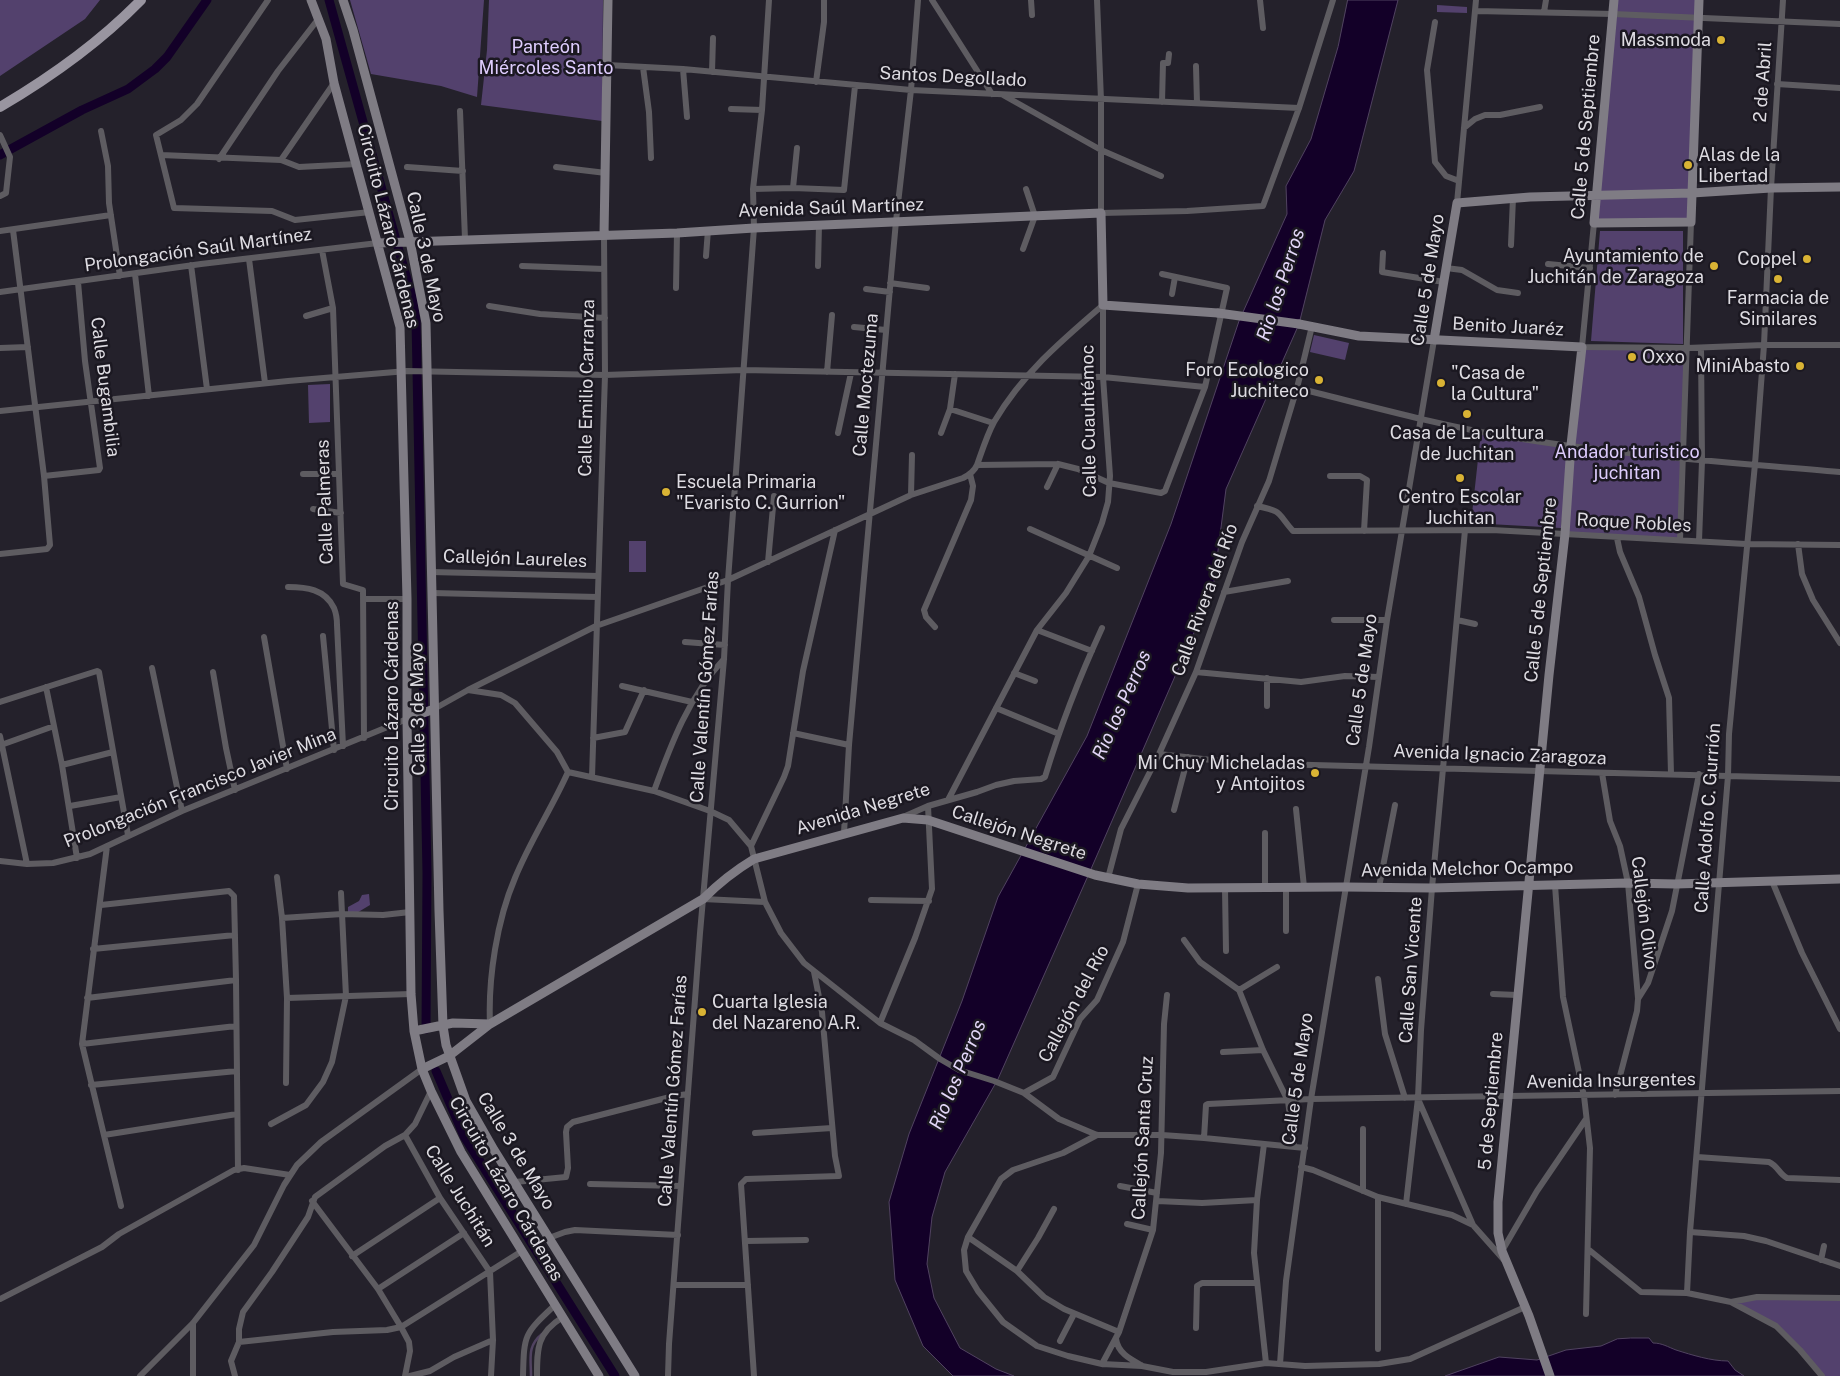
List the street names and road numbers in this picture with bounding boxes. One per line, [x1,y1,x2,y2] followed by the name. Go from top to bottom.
[1567,34,1605,220] street label: Calle 5 de Septiembre
[1749,41,1777,123] street label: 2 de Abril
[879,62,1027,92] street label: Santos Degollado
[352,122,424,330] street label: Circuito Lázaro Cárdenas
[402,190,450,324] street label: Calle 3 de Mayo
[738,194,924,222] street label: Avenida Saúl Martínez
[1407,212,1449,348] street label: Calle 5 de Mayo
[83,223,313,277] street label: Prolongación Saúl Martínez
[575,299,599,477] street label: Calle Emilio Carranza
[849,312,883,458] street label: Calle Moctezuma
[1452,313,1564,341] street label: Benito Juaréz
[86,316,124,458] street label: Calle Bugambilia
[1077,344,1101,498] street label: Calle Cuauhtémoc
[312,439,338,565] street label: Calle Palmeras
[1521,496,1561,684] street label: Calle 5 de Septiembre
[1576,509,1692,537] street label: Roque Robles
[1167,521,1243,679] street label: Calle Rivera del Río
[443,546,587,572] street label: Callejón Laureles
[686,570,724,804] street label: Calle Valentín Gómez Farías
[381,601,403,811] street label: Circuito Lázaro Cárdenas
[1342,612,1382,748] street label: Calle 5 de Mayo
[406,642,430,776] street label: Calle 3 de Mayo
[1691,722,1725,914] street label: Calle Adolfo C. Gurrión
[61,723,339,853] street label: Prolongación Francisco Javier Mina
[1393,740,1607,770] street label: Avenida Ignacio Zaragoza
[793,778,933,840] street label: Avenida Negrete
[949,801,1089,865] street label: Callejón Negrete
[1626,855,1662,971] street label: Callejón Olivo
[1361,856,1573,882] street label: Avenida Melchor Ocampo
[1395,896,1427,1044] street label: Calle San Vicente
[1034,942,1114,1066] street label: Callejón del Río
[654,974,692,1208] street label: Calle Valentín Gómez Farías
[1278,1011,1318,1147] street label: Calle 5 de Mayo
[1474,1031,1508,1171] street label: 5 de Septiembre
[1128,1056,1158,1220] street label: Callejón Santa Cruz
[1526,1069,1696,1093] street label: Avenida Insurgentes
[472,1088,560,1214] street label: Calle 3 de Mayo
[444,1093,568,1285] street label: Circuito Lázaro Cárdenas
[420,1141,500,1251] street label: Calle Juchitán

